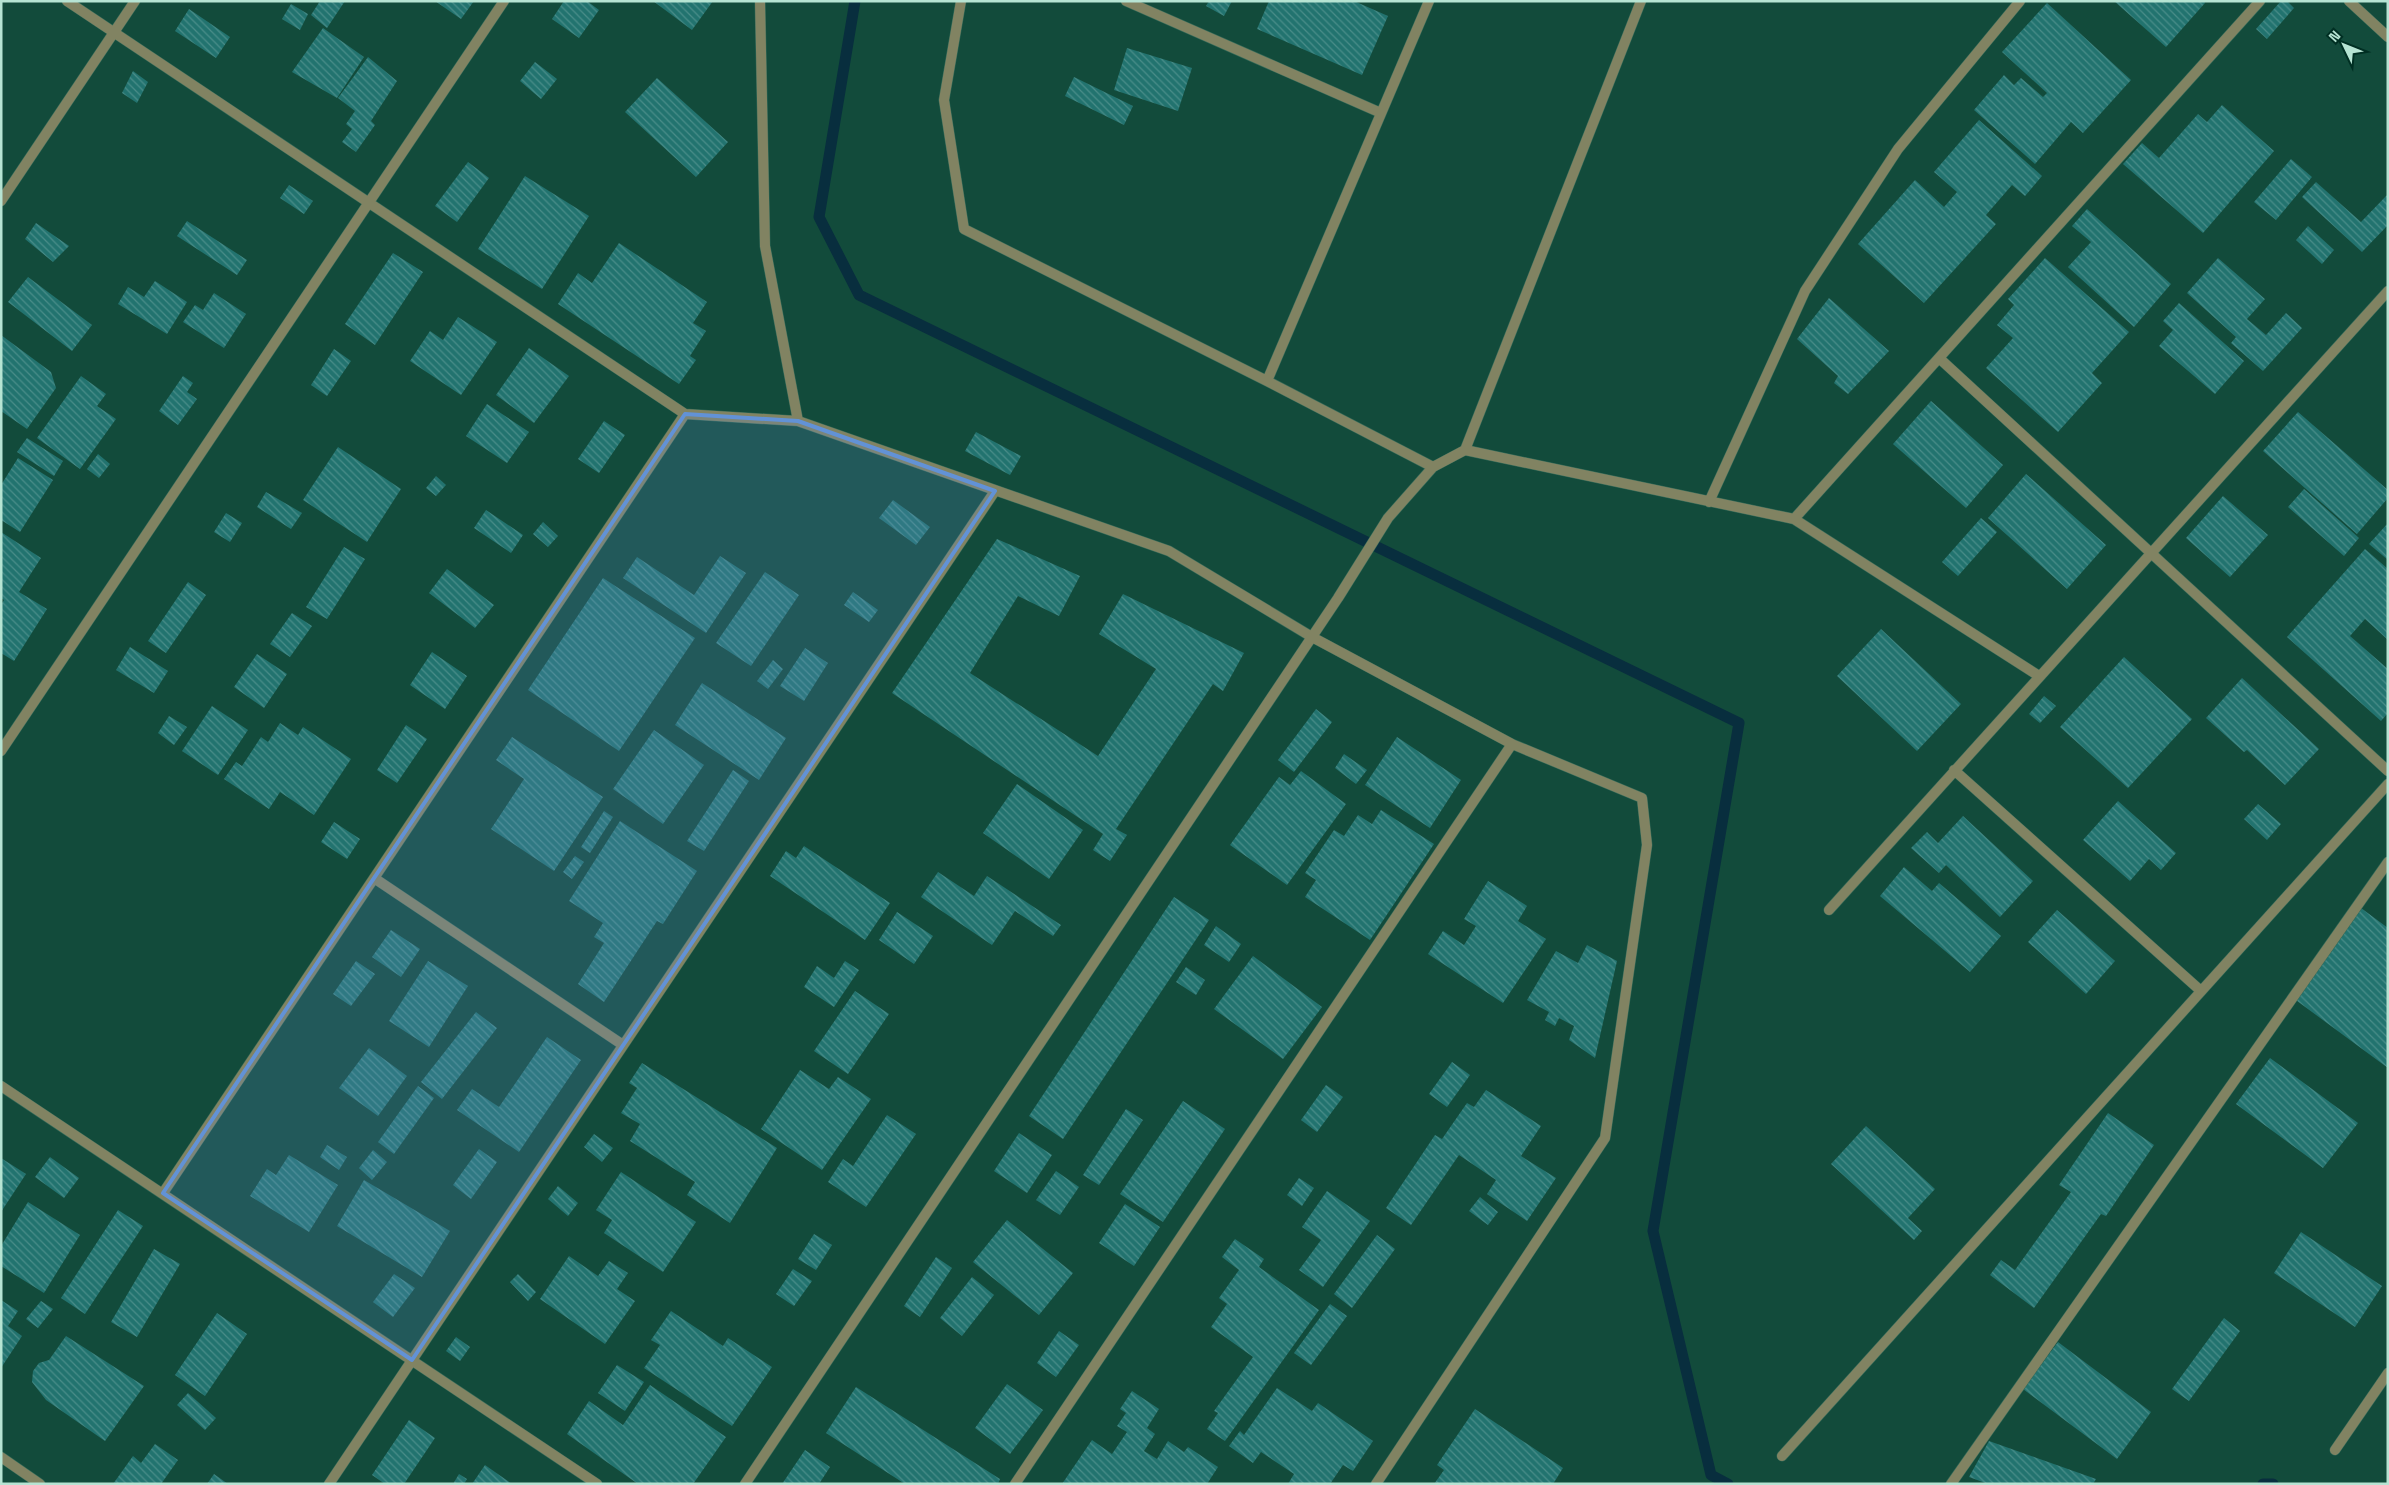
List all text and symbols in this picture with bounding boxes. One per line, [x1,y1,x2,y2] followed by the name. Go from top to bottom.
[2319,20,2369,70] north arrow
[2325,27,2344,46] text: N

